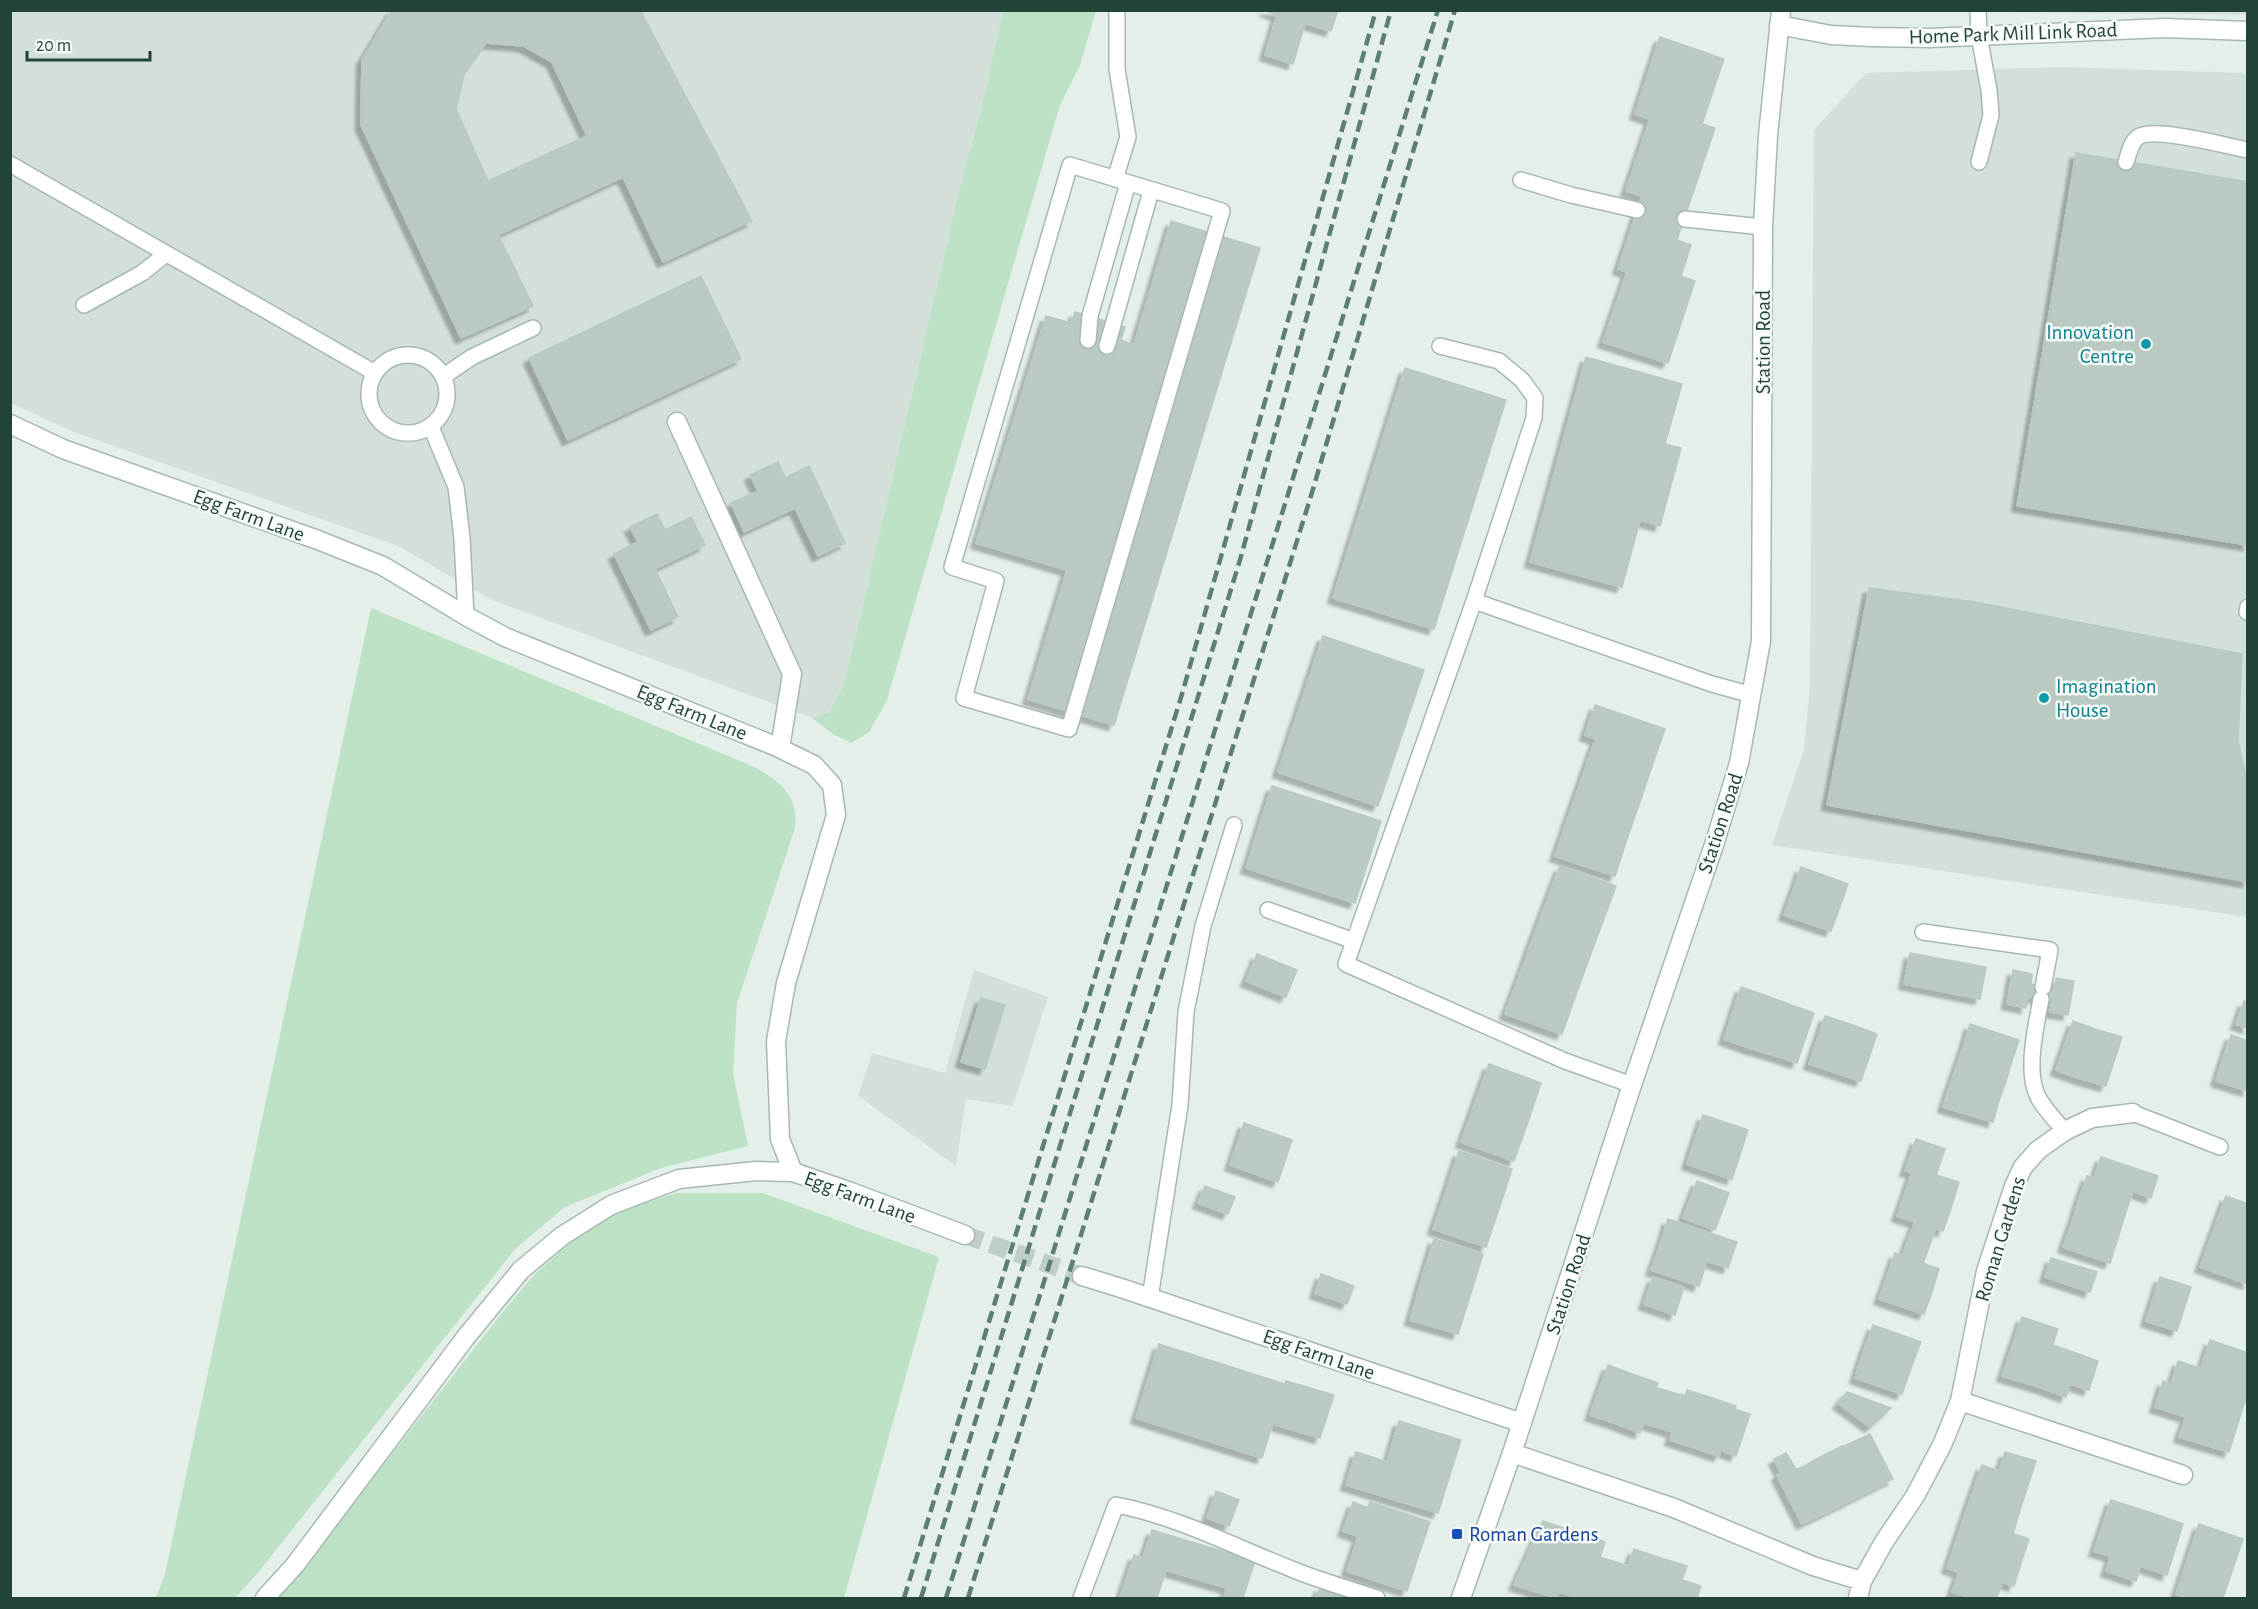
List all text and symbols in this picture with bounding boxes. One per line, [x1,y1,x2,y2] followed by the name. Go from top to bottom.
[1908,19,2118,48] street label: Home Park Mill Link Road
[27,24,150,62] scale bar
[36,37,71,55] text: 20 m
[1753,290,1774,394] street label: Station Road
[2046,322,2134,367] place label: Innovation Centre
[2139,337,2153,351] marker: Innovation Centre
[190,486,307,545] street label: Egg Farm Lane
[2056,676,2157,721] place label: Imagination House
[634,681,750,744] street label: Egg Farm Lane
[2037,691,2051,705] marker: Imagination House
[1694,770,1747,876] street label: Station Road
[801,1168,918,1227] street label: Egg Farm Lane
[1972,1174,2029,1304] street label: Roman Gardens
[1542,1231,1595,1337] street label: Station Road
[1260,1326,1378,1383] street label: Egg Farm Lane
[1469,1524,1598,1545] place label: Roman Gardens
[1450,1527,1464,1541] marker: Roman Gardens

